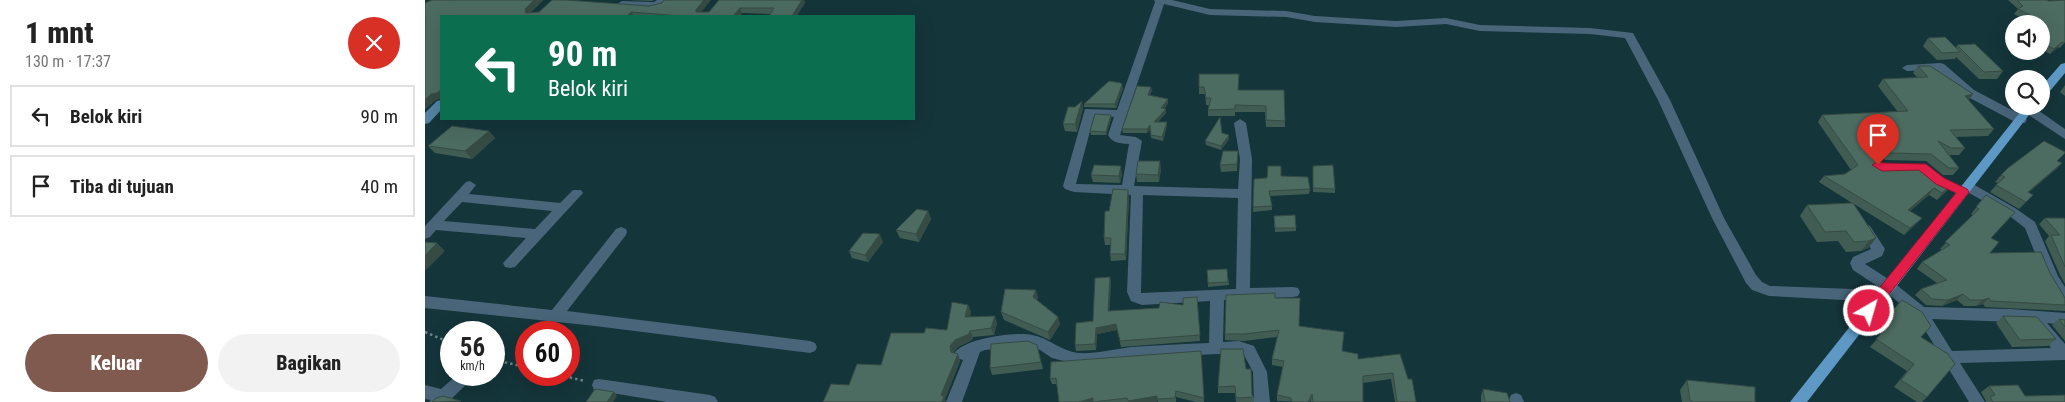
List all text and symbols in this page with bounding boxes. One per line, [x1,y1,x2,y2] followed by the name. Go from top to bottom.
[25,15,93,50] text: 1 mnt
[2005,15,2050,115] map controls
[2005,15,2050,60] button: sound
[348,17,400,69] button: close
[548,34,617,75] text: 90 m
[465,35,530,100] icon: left
[25,52,111,71] text: 130 m · 17:37
[2005,70,2050,115] button: search
[548,76,628,101] text: Belok kiri
[27,102,55,130] icon: left
[70,105,142,128] text: Belok kiri
[361,105,398,128] text: 90 m
[1857,114,1899,165] pin
[1864,121,1892,149] icon: arrive
[27,172,55,200] icon: arrive
[70,175,174,198] text: Tiba di tujuan
[361,175,398,198] text: 40 m
[1842,284,1894,336] position arrow
[515,321,580,386] speed limit sign: 60
[460,333,485,362] text: 56
[25,334,208,392] button: Keluar
[218,334,400,392] button: Bagikan
[460,359,485,373] text: km/h

